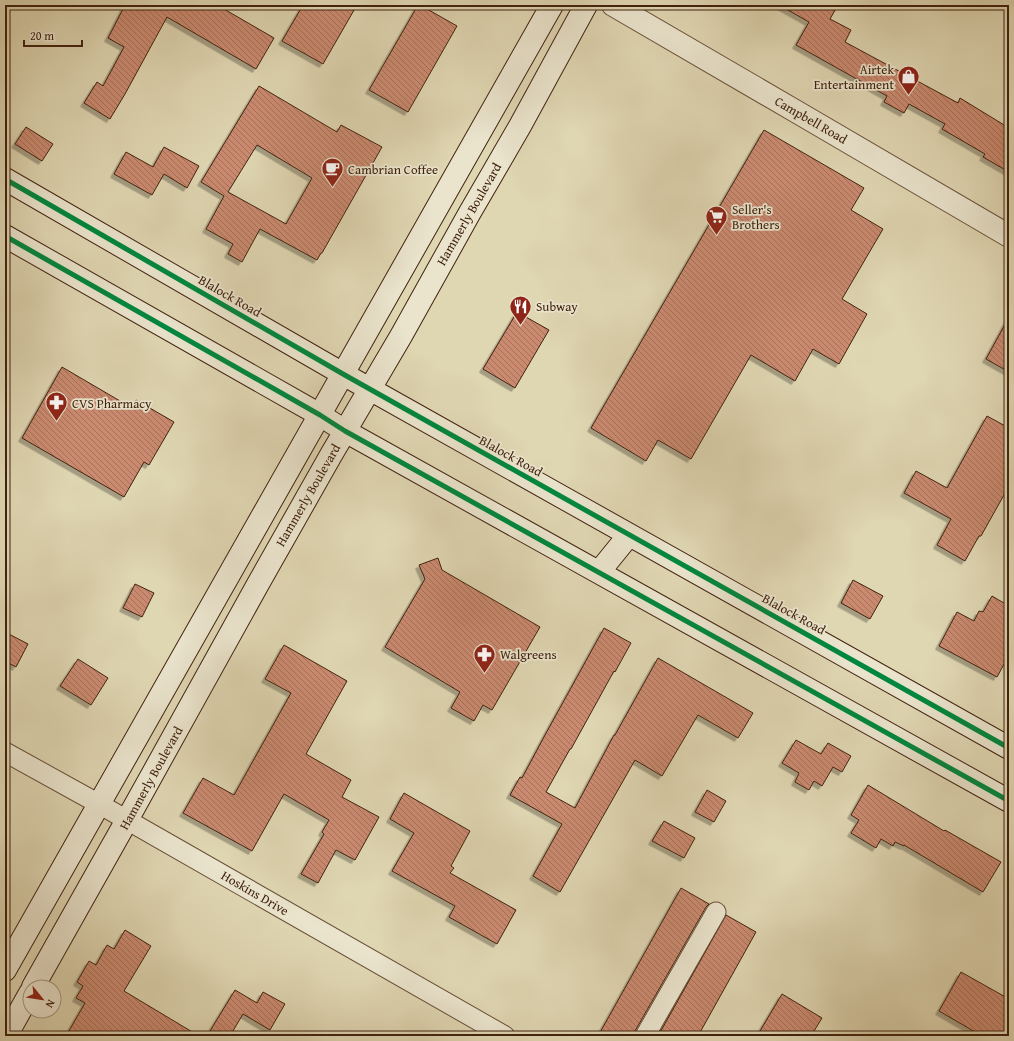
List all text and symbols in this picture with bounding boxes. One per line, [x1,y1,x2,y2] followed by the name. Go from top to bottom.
[24,22,82,48] scale bar
[30,27,54,44] text: 20 m
[814,60,894,94] place label: Airtek Entertainment
[896,63,922,96] shop icon: Airtek Entertainment
[771,92,851,149] street label: Campbell Road
[319,156,345,189] cafe icon: Cambrian Coffee
[432,159,506,269] street label: Hammerly Boulevard
[348,160,438,179] place label: Cambrian Coffee
[732,200,780,234] place label: Seller's Brothers
[704,203,730,236] supermarket icon: Seller's Brothers
[195,270,265,322] street label: Blalock Road
[507,293,533,326] restaurant icon: Subway
[536,297,578,316] place label: Subway
[43,390,69,423] pharmacy icon: CVS Pharmacy
[72,394,152,413] place label: CVS Pharmacy
[476,431,546,481] street label: Blalock Road
[271,440,345,550] street label: Hammerly Boulevard
[759,589,829,639] street label: Blalock Road
[471,641,497,674] pharmacy icon: Walgreens
[500,645,557,664] place label: Walgreens
[115,723,187,833] street label: Hammerly Boulevard
[218,866,292,920] street label: Hoskins Drive
[22,979,62,1019] north arrow
[42,997,59,1012] text: N

